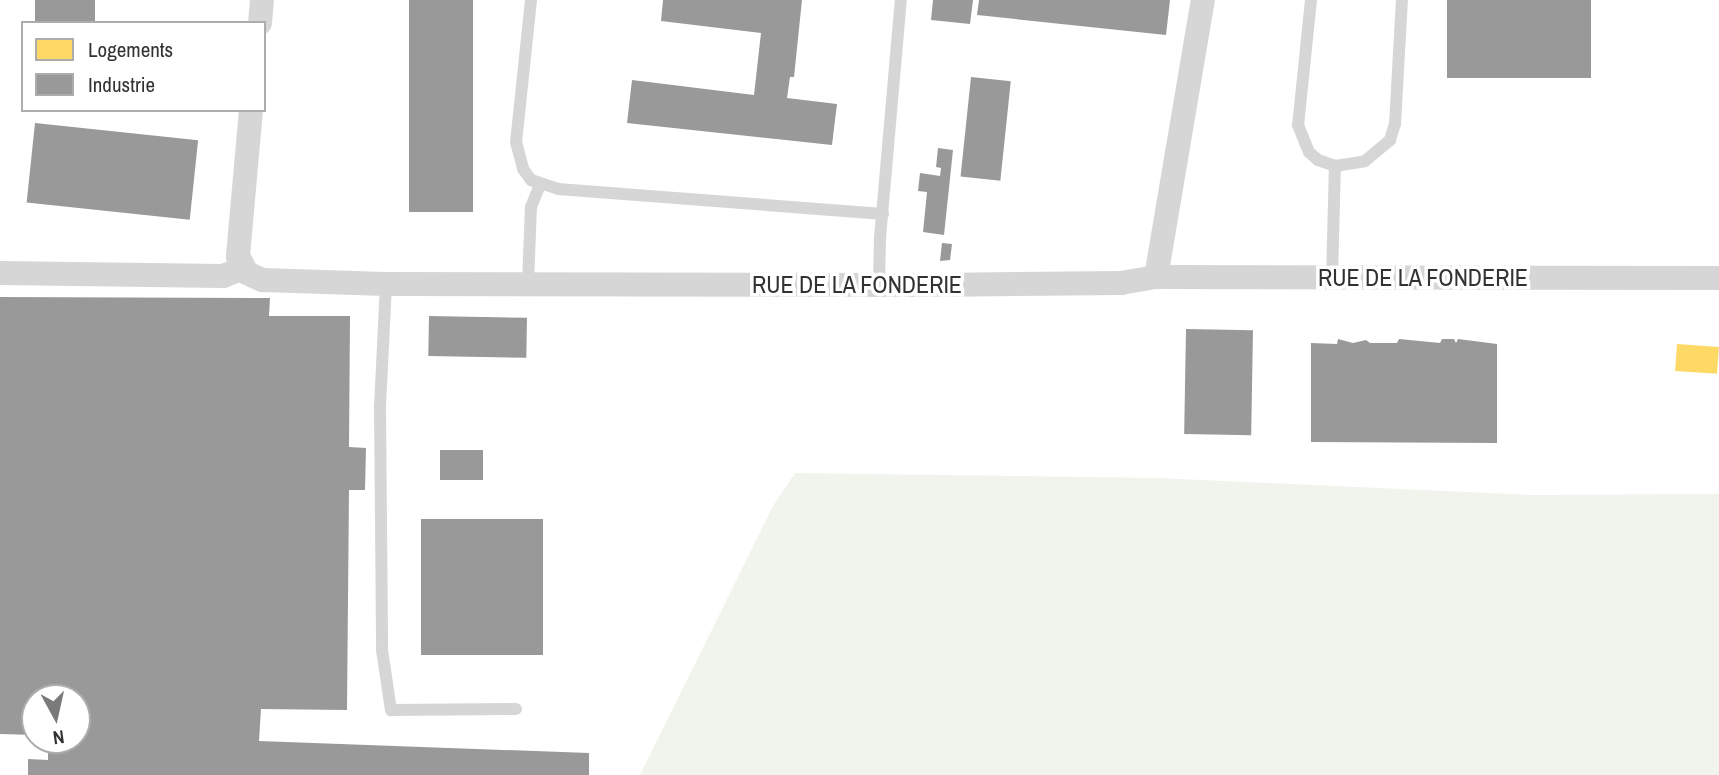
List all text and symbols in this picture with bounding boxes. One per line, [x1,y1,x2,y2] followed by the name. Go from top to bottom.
[21,21,266,112] legend
[88,35,173,64] text: Logements
[88,70,155,99] text: Industrie
[1317,264,1529,292] street label: RUE DE LA FONDERIE
[751,271,963,299] street label: RUE DE LA FONDERIE
[21,684,91,754] north arrow
[51,724,66,751] text: N

